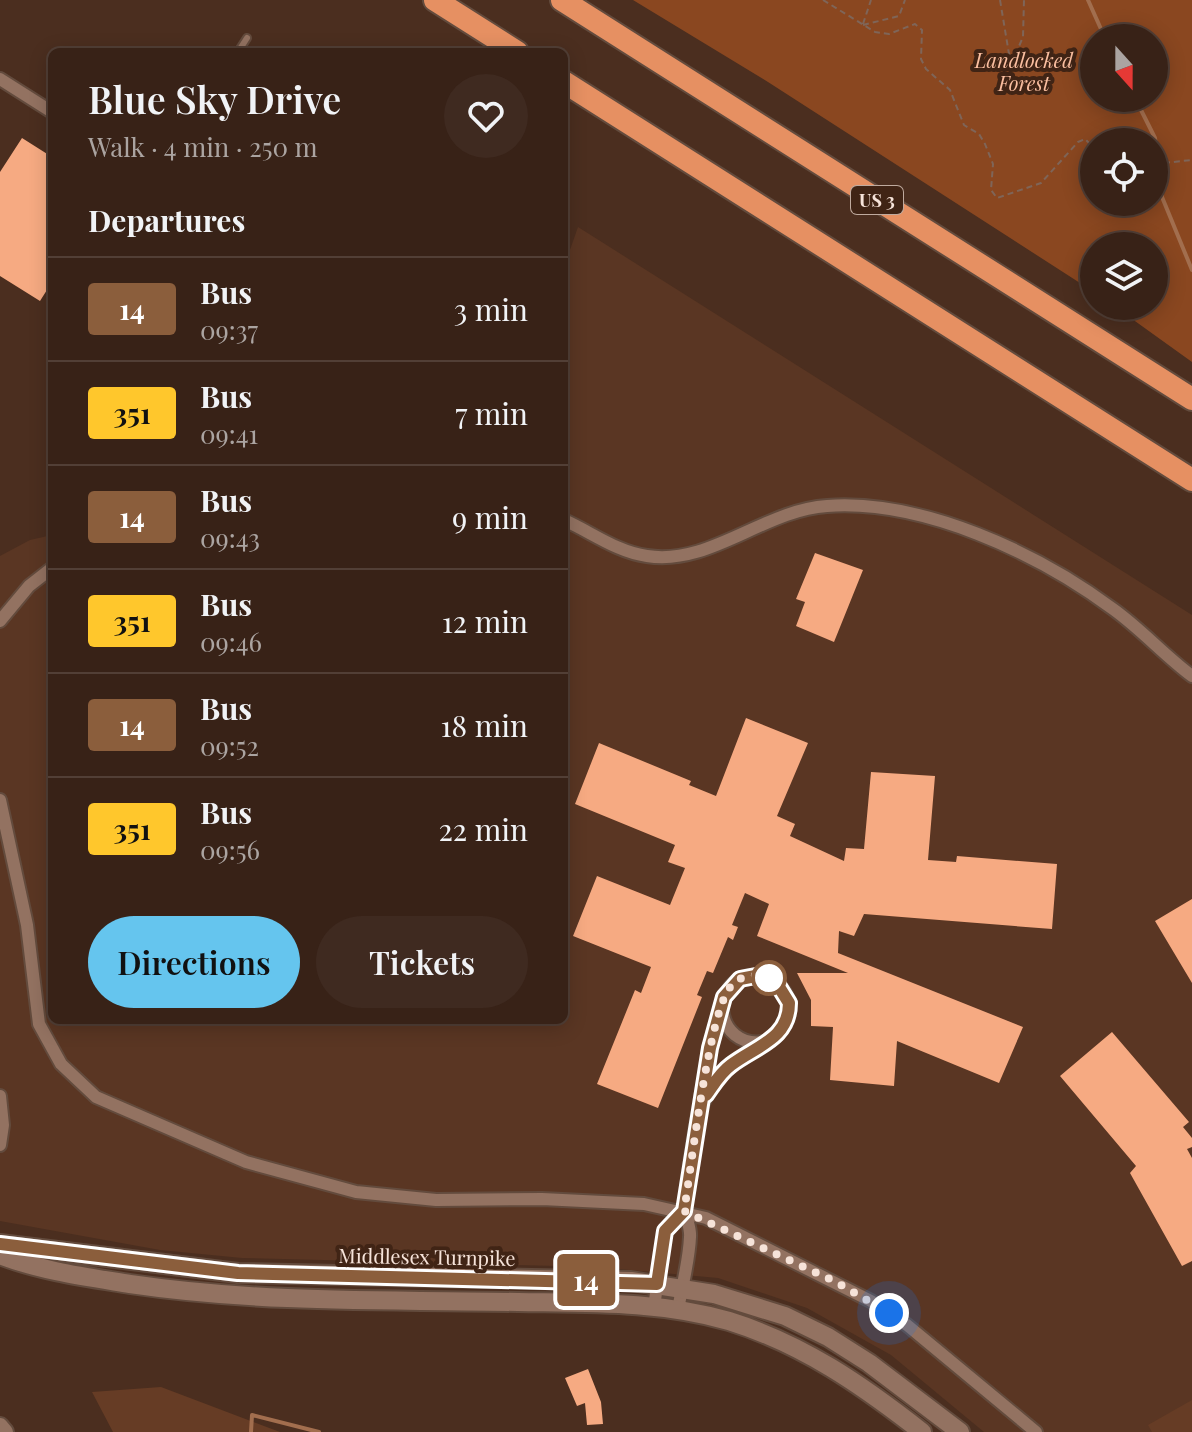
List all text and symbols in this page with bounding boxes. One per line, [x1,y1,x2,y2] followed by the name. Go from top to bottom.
[1080,24,1168,112] north arrow
[1080,24,1168,320] map controls
[974,46,1074,96] park label: Landlocked Forest
[88,73,342,124] text: Blue Sky Drive
[444,74,528,158] button: heart
[1080,128,1168,216] button: locate
[88,129,318,164] text: Walk · 4 min · 250 m
[851,186,903,214] road number: US 3
[88,200,245,240] text: Departures
[1080,232,1168,320] button: layers
[200,272,252,312] text: Bus
[454,289,528,329] text: 3 min
[119,290,145,327] text: 14
[200,312,258,347] text: 09:37
[200,376,252,416] text: Bus
[455,393,528,433] text: 7 min
[113,394,151,431] text: 351
[200,416,258,451] text: 09:41
[200,480,252,520] text: Bus
[452,497,528,537] text: 9 min
[119,498,145,535] text: 14
[200,520,260,555] text: 09:43
[200,584,252,624] text: Bus
[442,601,528,641] text: 12 min
[113,602,151,639] text: 351
[200,624,262,659] text: 09:46
[200,688,252,728] text: Bus
[440,705,528,745] text: 18 min
[119,706,145,743] text: 14
[200,728,259,763] text: 09:52
[200,792,252,832] text: Bus
[438,809,528,849] text: 22 min
[113,810,151,847] text: 351
[200,832,260,867] text: 09:56
[88,916,300,1008] button: Directions
[316,916,528,1008] button: Tickets
[752,961,786,995] unlabelled marker
[338,1241,516,1271] street label: Middlesex Turnpike
[550,1254,622,1306] line badge: 14
[573,1261,599,1298] text: 14
[869,1293,909,1333] your location

